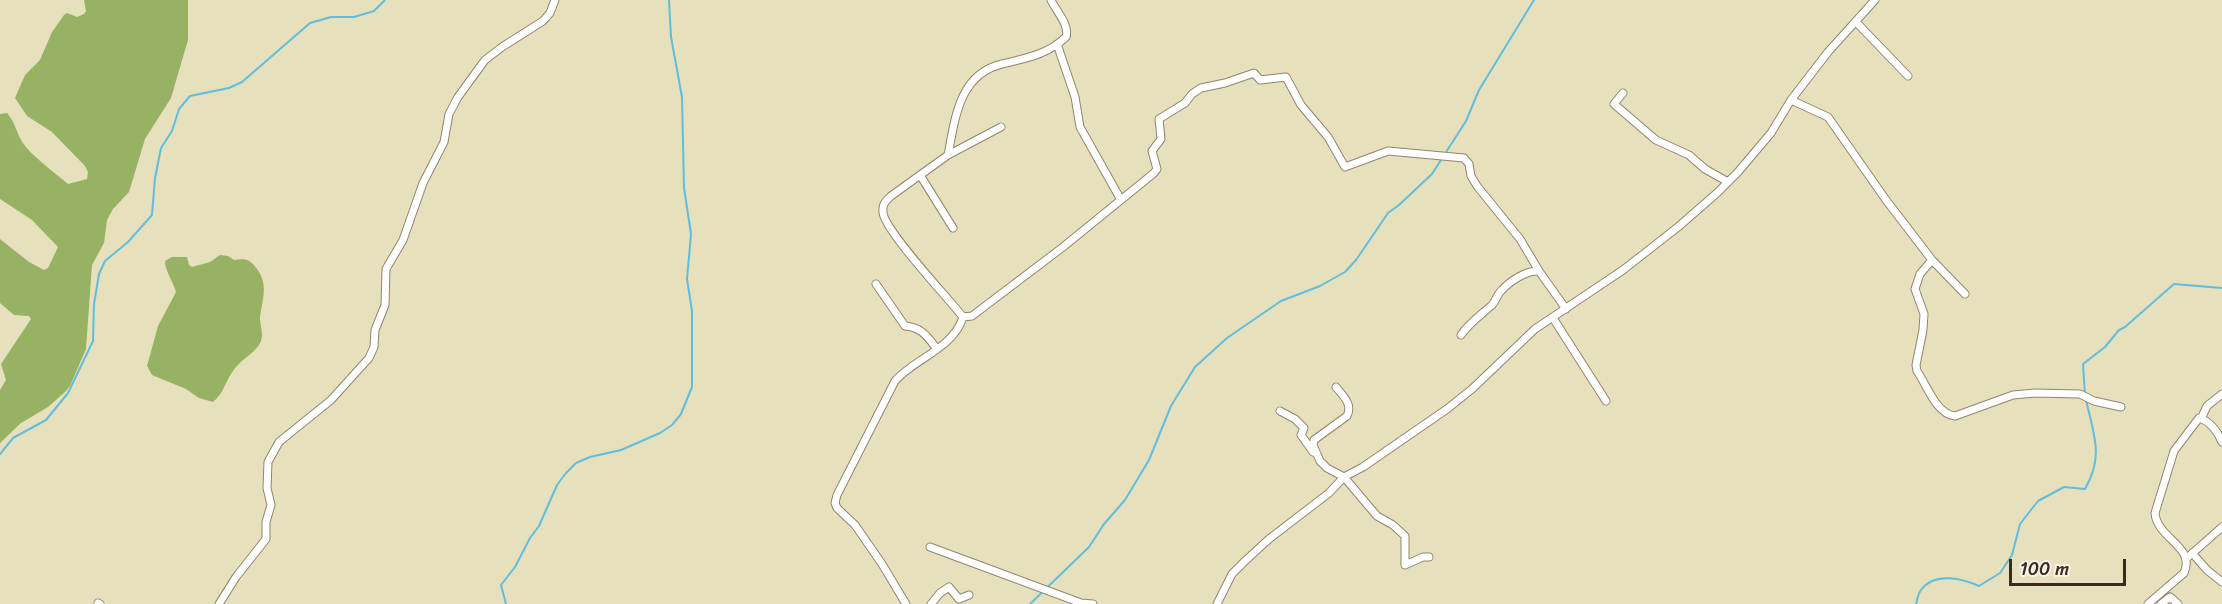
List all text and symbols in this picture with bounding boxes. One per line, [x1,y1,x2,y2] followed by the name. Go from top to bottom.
[2012,547,2129,585] scale bar
[2020,553,2069,585] text: 100 m

